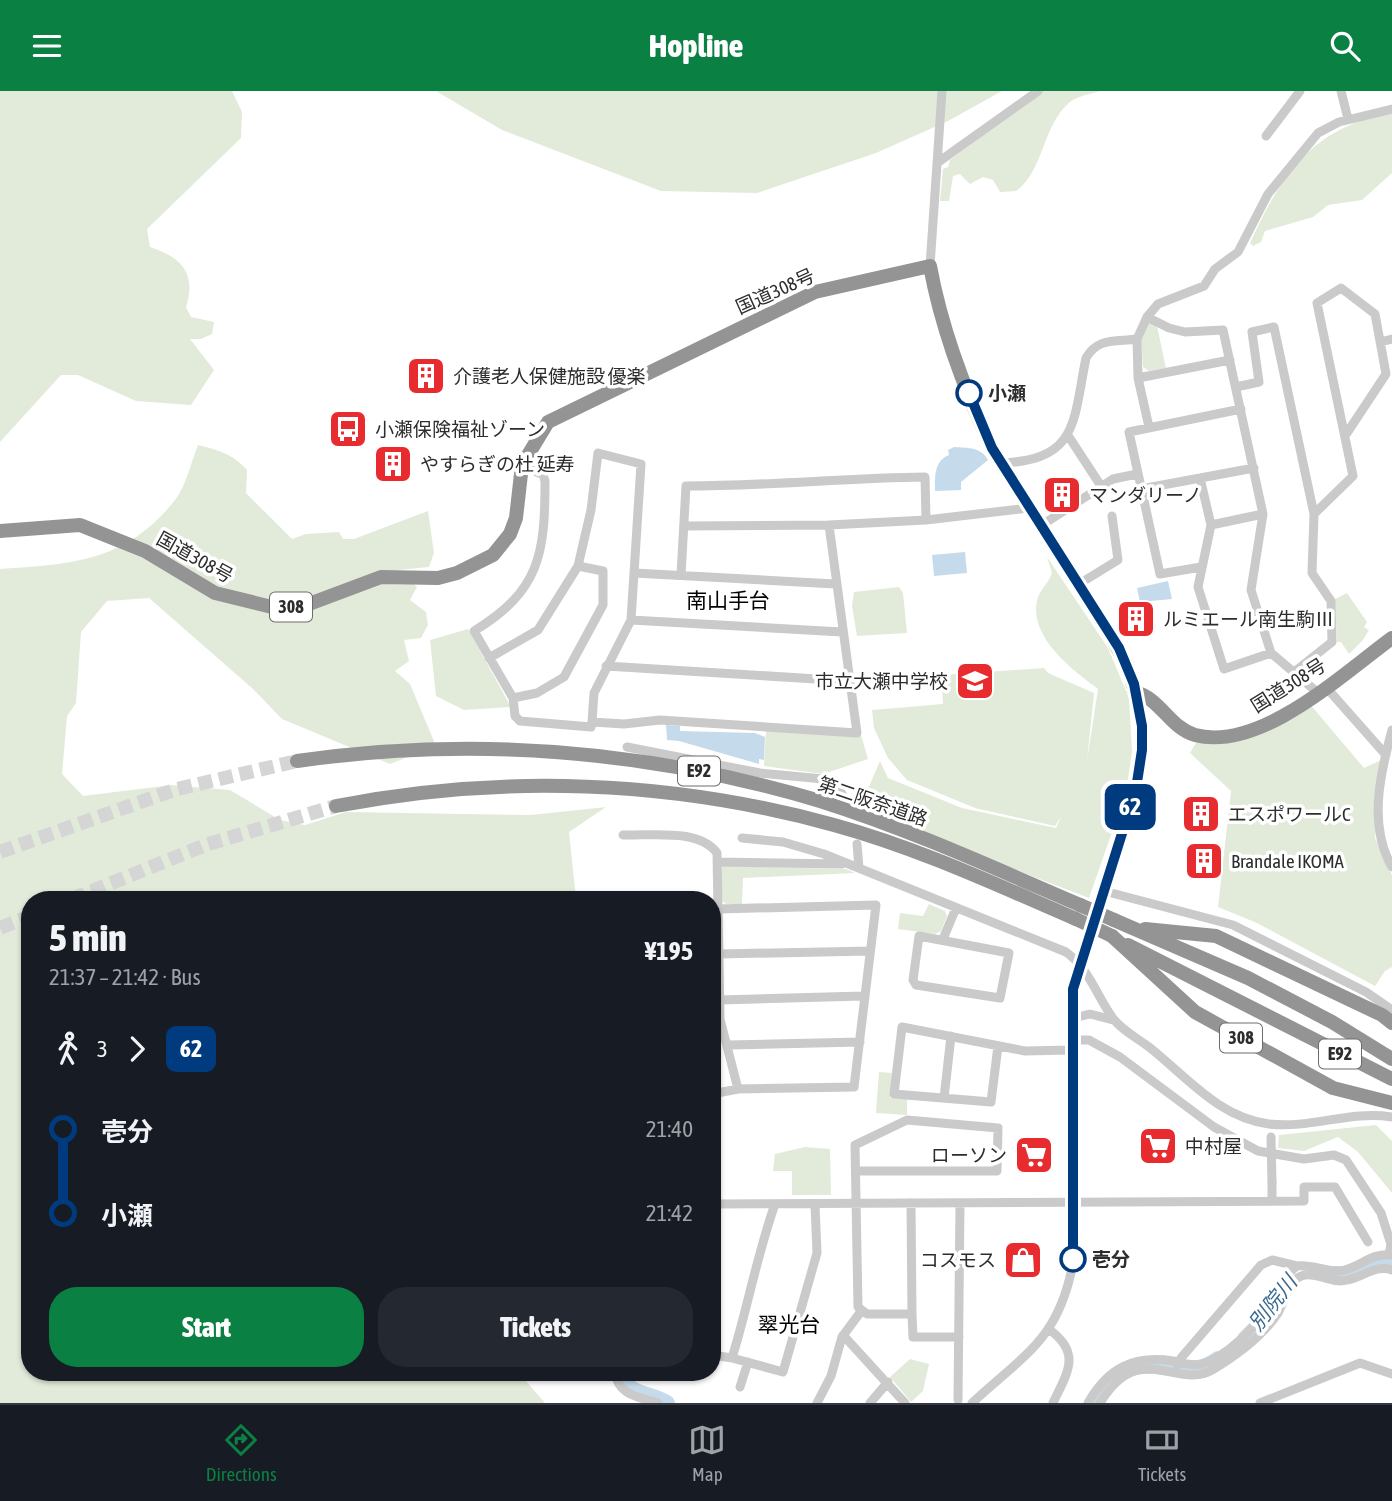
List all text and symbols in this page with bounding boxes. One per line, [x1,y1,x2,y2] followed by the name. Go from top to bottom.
[28,27,66,65] icon: menu
[649,27,743,64] text: Hopline
[1326,27,1364,65] icon: search
[732,264,818,318] street label: 国道308号
[405,355,447,397] building icon: 介護老人保健施設 優楽
[453,365,646,387] place label: 介護老人保健施設 優楽
[956,380,982,406] marker: 小瀬
[988,382,1026,404] place label: 小瀬
[327,408,369,450] bus stop icon: 小瀬保険福祉ゾーン
[375,418,545,440] place label: 小瀬保険福祉ゾーン
[372,443,414,485] building icon: やすらぎの杜 延寿
[420,453,575,475] place label: やすらぎの杜 延寿
[1041,474,1083,516] building icon: マンダリーノ
[1089,484,1202,506] place label: マンダリーノ
[153,527,237,587] street label: 国道308号
[686,588,770,612] district label: 南山手台
[270,593,312,621] road number: 308
[1115,598,1157,640] building icon: ルミエール南生駒Ⅲ
[1163,608,1334,630] place label: ルミエール南生駒Ⅲ
[1247,653,1329,717] street label: 国道308号
[954,660,996,702] school or university icon: 市立大瀬中学校
[815,670,948,692] place label: 市立大瀬中学校
[678,757,720,785] road number: E92
[816,772,930,830] street label: 第二阪奈道路
[1098,784,1162,830] line badge: 62
[1119,793,1141,820] text: 62
[1180,793,1222,835] building icon: エスポワールC
[1228,803,1351,825] place label: エスポワールC
[1183,840,1225,882] building icon: Brandale IKOMA
[1231,850,1345,872] place label: Brandale IKOMA
[49,916,127,959] text: 5 min
[645,936,693,966] text: ¥195
[49,964,201,990] text: 21:37 – 21:42 · Bus
[1220,1023,1262,1053] road number: 308
[49,1030,87,1068] icon: walk
[118,1030,156,1068] icon: forward
[180,1035,202,1062] text: 62
[97,1036,108,1062] text: 3
[1319,1039,1361,1069] road number: E92
[646,1116,693,1142] text: 21:40
[101,1117,153,1147] text: 壱分
[1137,1125,1179,1167] supermarket icon: 中村屋
[1013,1134,1055,1176] supermarket icon: ローソン
[1185,1135,1242,1157] place label: 中村屋
[931,1144,1007,1166] place label: ローソン
[646,1200,693,1226] text: 21:42
[101,1201,153,1231] text: 小瀬
[1002,1239,1044,1281] shop icon: コスモス
[1060,1246,1086,1272] marker: 壱分
[1092,1248,1130,1270] place label: 壱分
[920,1249,996,1271] place label: コスモス
[1243,1269,1302,1335] water label: 別院川
[49,1287,364,1367] button: Start
[378,1287,693,1367] button: Tickets
[758,1312,821,1336] district label: 翠光台
[206,1421,277,1485] tab: Directions
[688,1421,726,1485] tab: Map
[1138,1421,1186,1485] tab: Tickets

